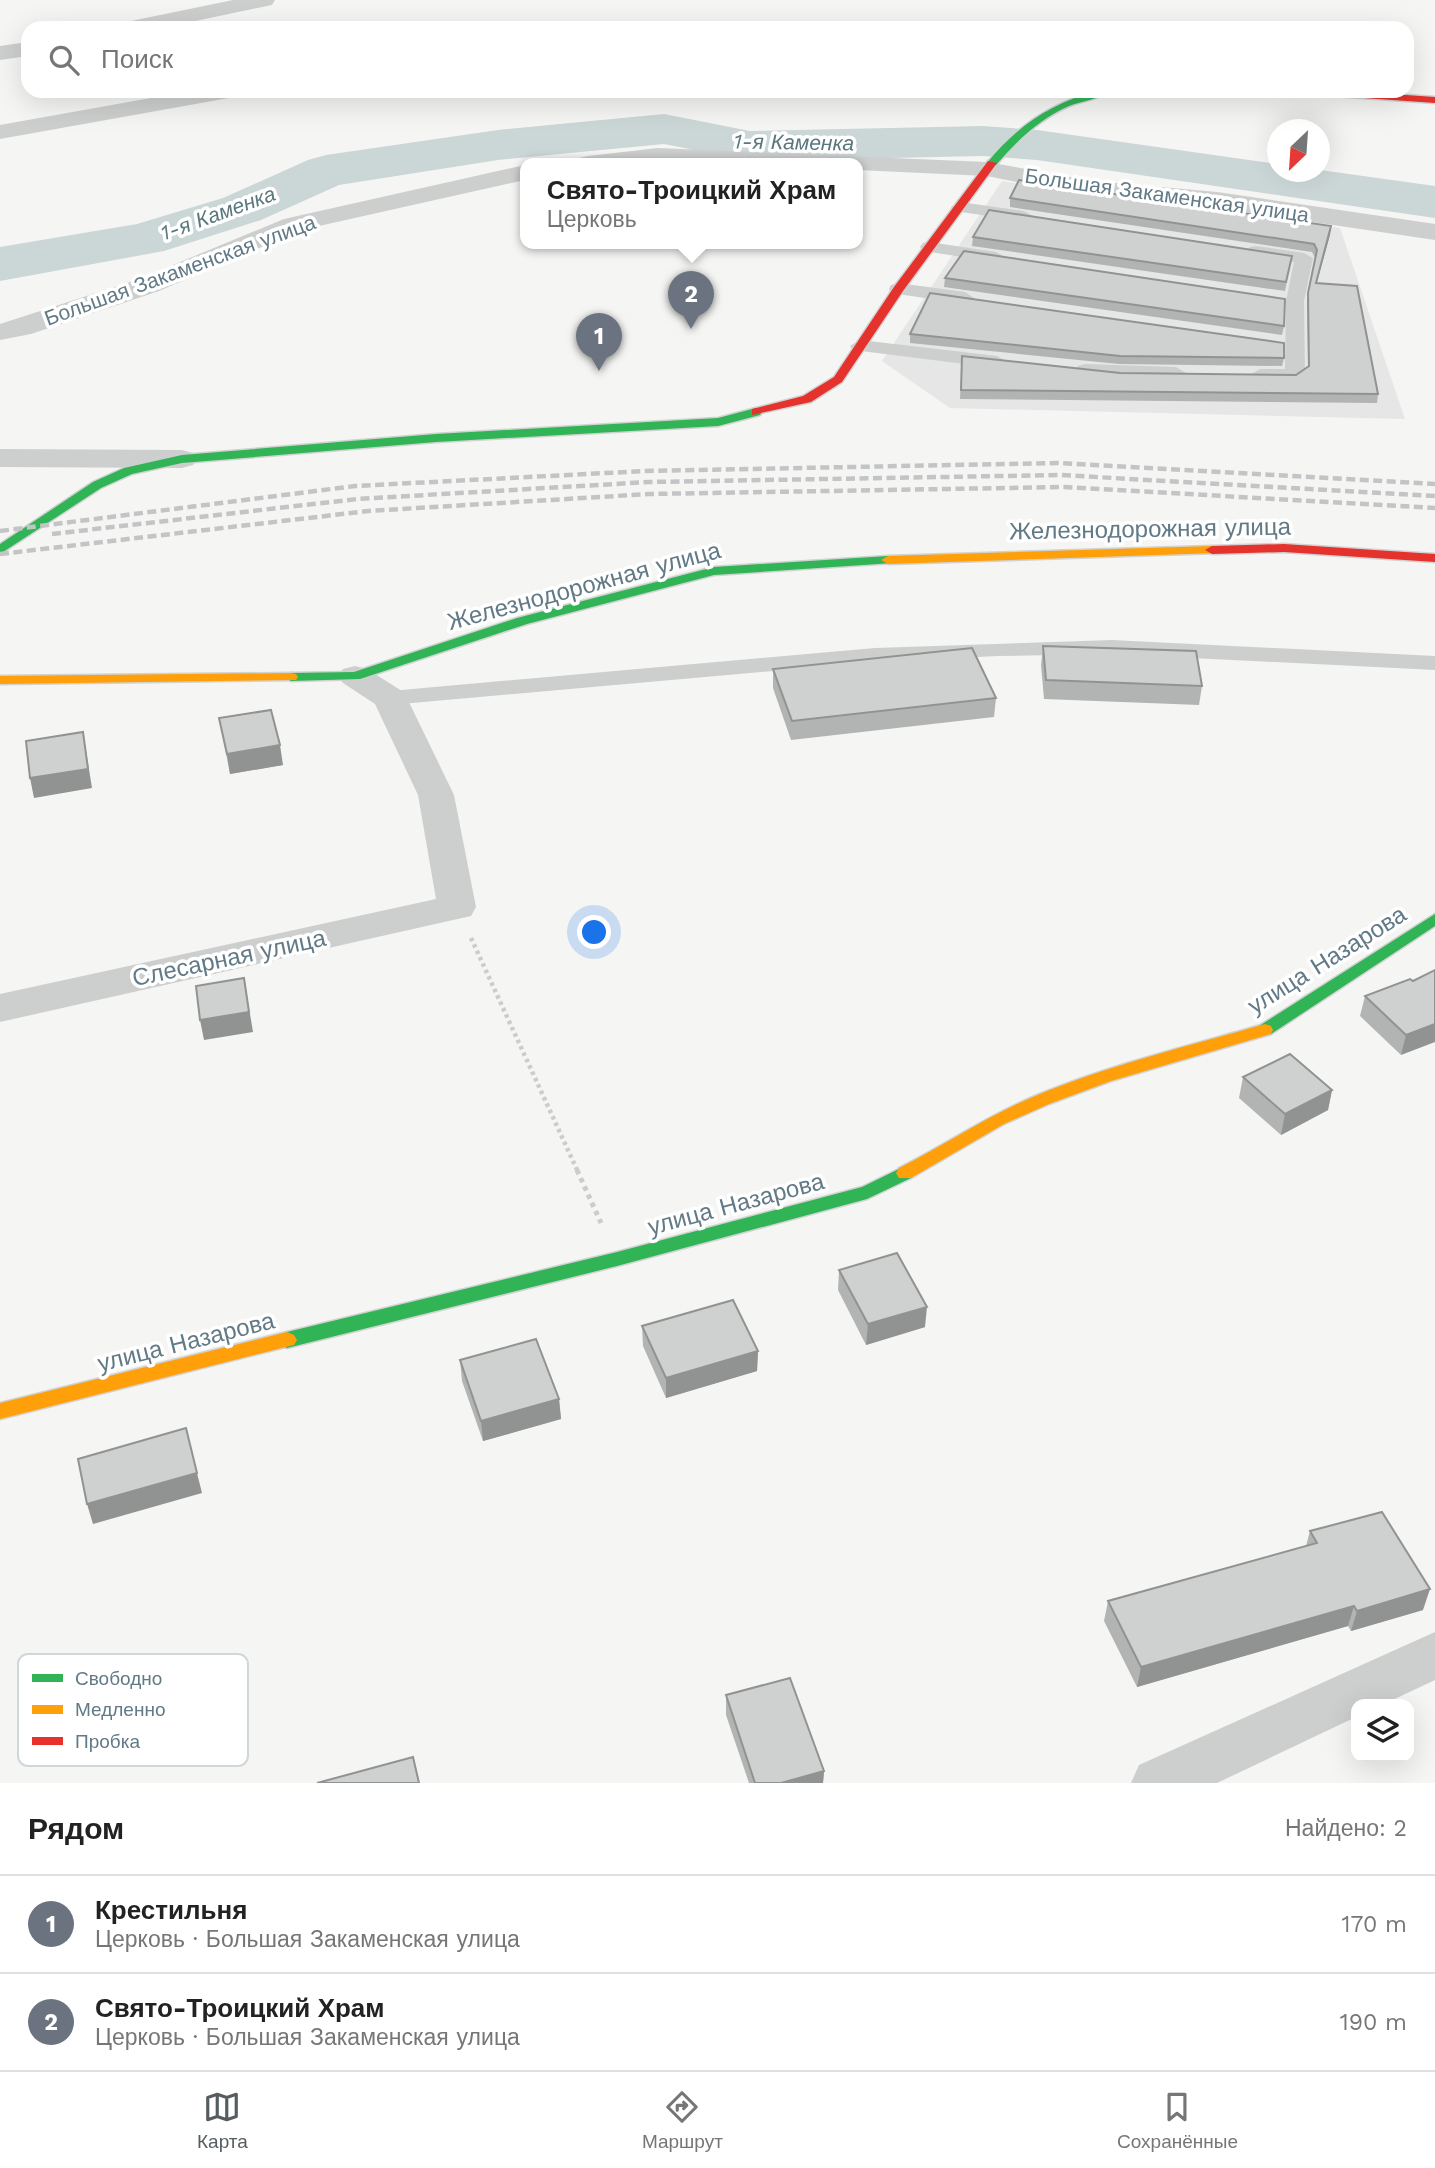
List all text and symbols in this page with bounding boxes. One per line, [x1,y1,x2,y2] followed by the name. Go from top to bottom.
[21,21,1414,98] search box
[45,41,83,79] icon: search
[101,44,173,74] text: Поиск
[1267,119,1330,182] north arrow
[734,128,854,156] water label: 1-я Каменка
[520,158,863,249] popup
[1023,163,1311,227] street label: Большая Закаменская улица
[547,175,836,205] text: Свято-Троицкий Храм
[157,181,279,245] water label: 1-я Каменка
[547,206,637,233] text: Церковь
[41,209,319,331] street label: Большая Закаменская улица
[668,271,714,329] pin: 2
[576,313,622,371] pin: 1
[1009,513,1292,545] street label: Железнодорожная улица
[444,536,724,636] street label: Железнодорожная улица
[1243,900,1412,1020] street label: улица Назарова
[577,915,611,949] your location
[130,924,329,992] street label: Слесарная улица
[645,1167,828,1241] street label: улица Назарова
[95,1306,278,1378] street label: улица Назарова
[18,1654,248,1766] legend
[75,1667,162,1690] text: Свободно
[75,1698,165,1721] text: Медленно
[1351,1699,1414,1762] map controls
[1351,1699,1414,1762] button: layers
[75,1730,140,1753] text: Пробка
[28,1811,124,1846] text: Рядом
[1285,1815,1407,1842] text: Найдено: 2
[95,1895,247,1925] text: Крестильня
[46,1911,56,1938] text: 1
[1342,1911,1407,1938] text: 170 m
[95,1926,520,1953] text: Церковь · Большая Закаменская улица
[95,1993,385,2023] text: Свято-Троицкий Храм
[44,2009,58,2036] text: 2
[1340,2009,1407,2036] text: 190 m
[95,2024,520,2051] text: Церковь · Большая Закаменская улица
[197,2088,248,2153] tab: Карта
[642,2088,723,2153] tab: Маршрут
[1117,2088,1238,2153] tab: Сохранённые

